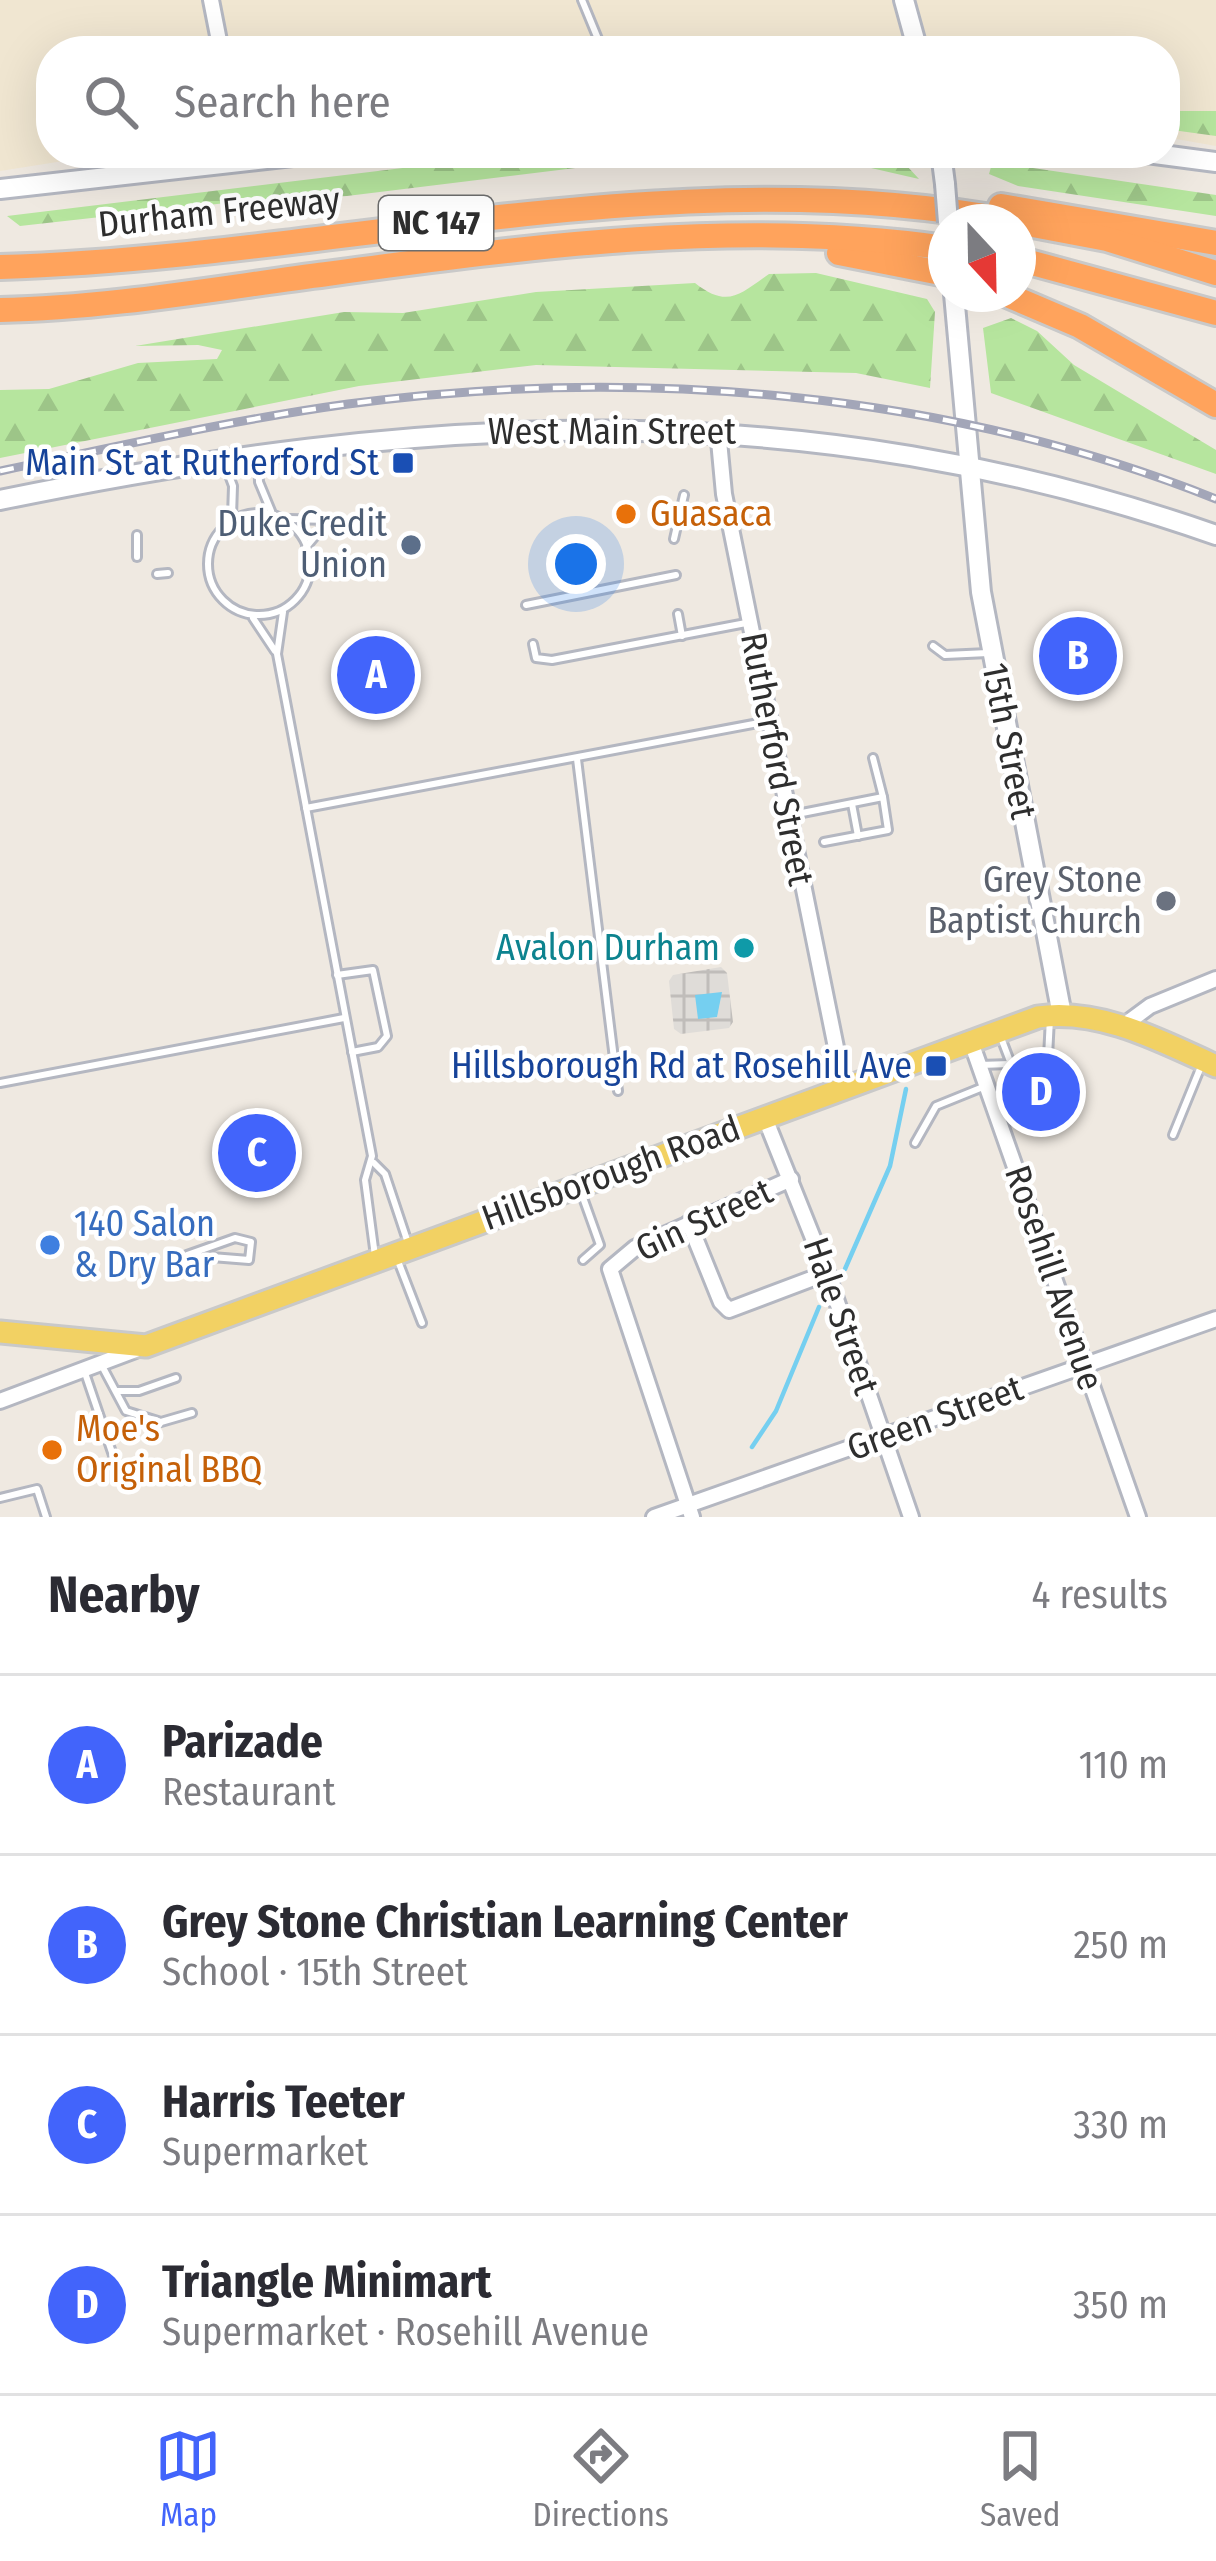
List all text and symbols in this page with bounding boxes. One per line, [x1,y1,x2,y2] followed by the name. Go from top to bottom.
[36,36,1180,168] search box
[78,69,144,135] icon: search
[174,75,391,129] text: Search here
[96,177,342,247] street label: Durham Freeway
[379,196,493,250] road number: NC 147
[928,204,1036,312] north arrow
[488,410,736,454] street label: West Main Street
[25,441,379,485] place label: Main St at Rutherford St
[390,450,416,476] marker: Main St at Rutherford St
[650,492,772,536] place label: Guasaca
[613,501,639,527] marker: Guasaca
[217,502,387,587] place label: Duke Credit Union
[398,532,424,558] marker: Duke Credit Union
[546,534,606,594] your location
[1039,611,1117,701] pin: B
[731,629,823,890] street label: Rutherford Street
[337,630,415,720] pin: A
[972,659,1046,823] street label: 15th Street
[927,858,1142,943] place label: Grey Stone Baptist Church
[1153,888,1179,914] marker: Grey Stone Baptist Church
[496,926,720,970] place label: Avalon Durham
[731,935,757,961] marker: Avalon Durham
[451,1044,912,1088] place label: Hillsborough Rd at Rosehill Ave
[1002,1047,1080,1137] pin: D
[923,1053,949,1079] marker: Hillsborough Rd at Rosehill Ave
[476,1106,746,1240] street label: Hillsborough Road
[218,1108,296,1198] pin: C
[995,1160,1113,1396] street label: Rosehill Avenue
[629,1169,780,1271] street label: Gin Street
[74,1202,215,1287] place label: 140 Salon & Dry Bar
[37,1232,63,1258] marker: 140 Salon & Dry Bar
[794,1232,888,1401] street label: Hale Street
[841,1366,1029,1470] street label: Green Street
[76,1407,262,1492] place label: Moe's Original BBQ
[39,1437,65,1463] marker: Moe's Original BBQ
[48,1564,200,1626] text: Nearby
[1031,1572,1168,1618] text: 4 results
[162,1715,323,1769] text: Parizade
[76,1742,98,1788] text: A
[1079,1742,1168,1788] text: 110 m
[162,1769,335,1815] text: Restaurant
[162,1895,848,1949] text: Grey Stone Christian Learning Center
[76,1922,98,1968] text: B
[1073,1922,1168,1968] text: 250 m
[162,1949,468,1995] text: School · 15th Street
[162,2075,405,2129] text: Harris Teeter
[77,2102,97,2148] text: C
[1073,2102,1168,2148] text: 330 m
[162,2129,368,2175] text: Supermarket
[162,2255,492,2309] text: Triangle Minimart
[75,2282,99,2328] text: D
[1073,2282,1168,2328] text: 350 m
[162,2309,649,2355] text: Supermarket · Rosehill Avenue
[155,2423,221,2535] tab: Map
[532,2423,669,2535] tab: Directions
[980,2423,1060,2535] tab: Saved

